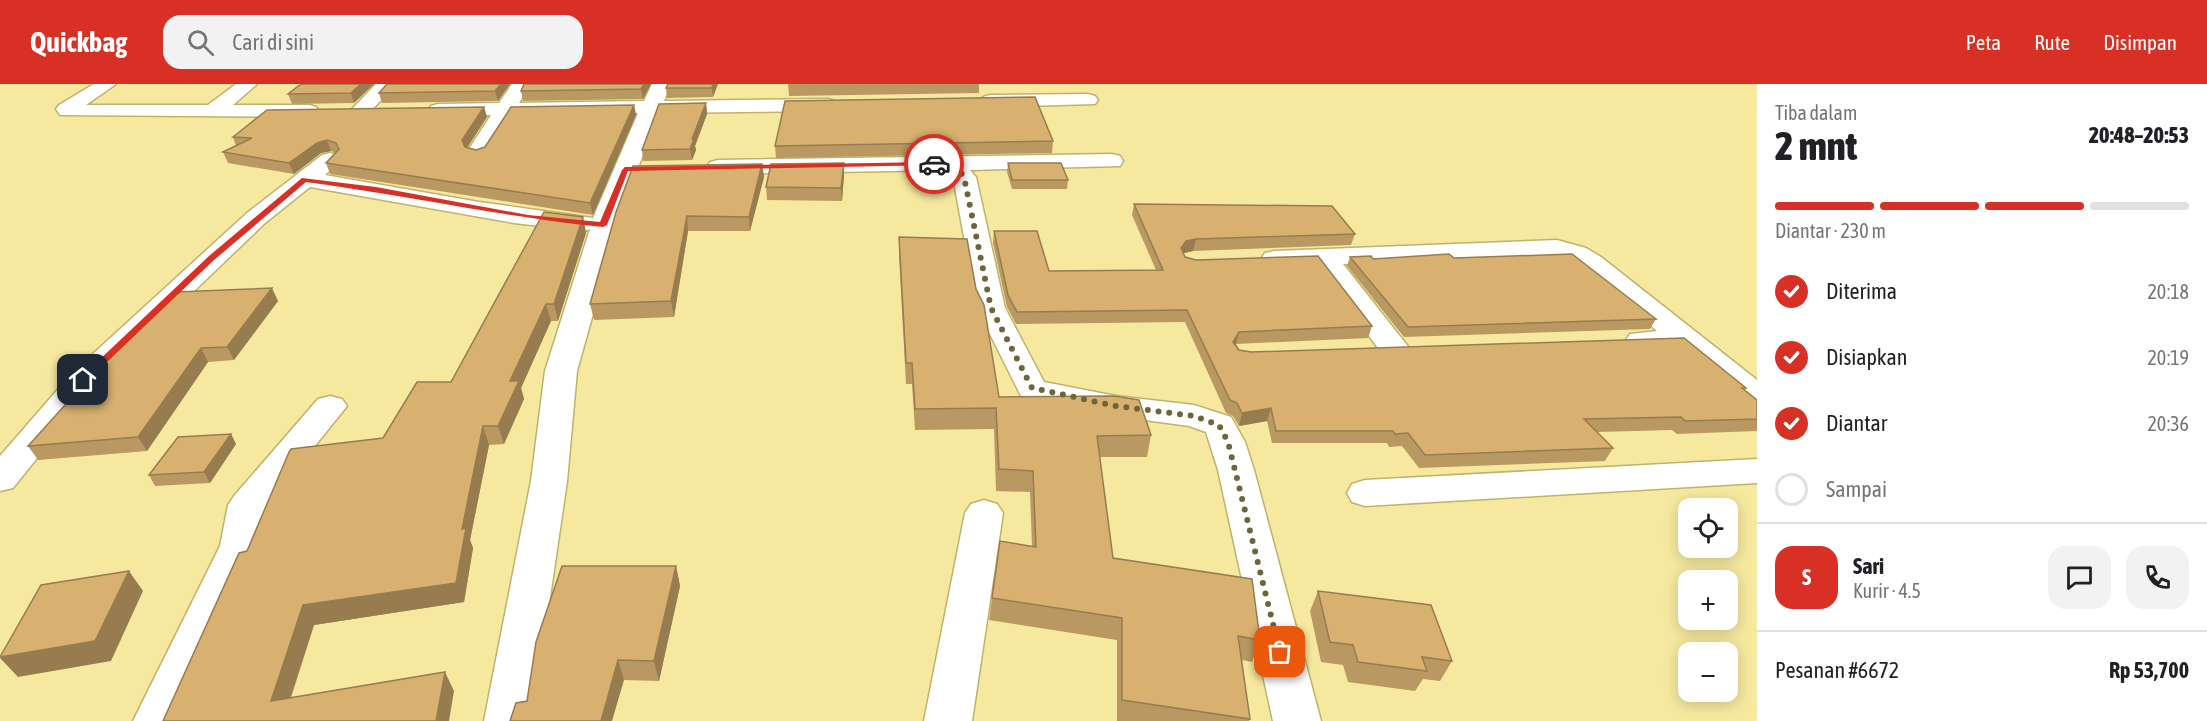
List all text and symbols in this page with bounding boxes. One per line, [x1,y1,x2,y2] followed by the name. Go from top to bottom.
[163,15,583,69] search box
[30,26,127,58] text: Quickbag
[184,26,217,59] icon: search
[232,29,314,55] text: Cari di sini
[1966,30,2001,54] text: Peta
[2034,30,2070,54] text: Rute
[2103,30,2177,54] text: Disimpan
[1775,101,1857,124] text: Tiba dalam
[2089,122,2189,148] text: 20:48–20:53
[1775,124,1857,168] text: 2 mnt
[904,134,964,194] courier
[918,148,951,181] icon: car
[1775,219,1886,242] text: Diantar · 230 m
[1775,275,1808,308] icon: check
[1826,278,1897,304] text: Diterima
[2147,280,2189,303] text: 20:18
[1775,341,1808,374] icon: check
[1826,344,1907,370] text: Disiapkan
[2147,346,2189,369] text: 20:19
[57,354,108,405] pin
[66,363,99,396] icon: home
[1775,407,1808,440] icon: check
[1826,410,1887,436] text: Diantar
[2147,412,2189,435] text: 20:36
[1826,476,1887,502] text: Sampai
[1678,498,1738,702] map controls
[1678,498,1738,558] button: locate
[2048,546,2111,609] button: chat
[2126,546,2189,609] button: phone
[1853,553,1884,579] text: Sari
[1802,564,1811,590] text: S
[1678,570,1738,630] button: +
[1853,579,1921,602] text: Kurir · 4.5
[1254,626,1305,677] pin
[1263,635,1296,668] icon: bag
[1678,642,1738,702] button: −
[1775,657,1899,683] text: Pesanan #6672
[2109,657,2189,683] text: Rp 53,700

